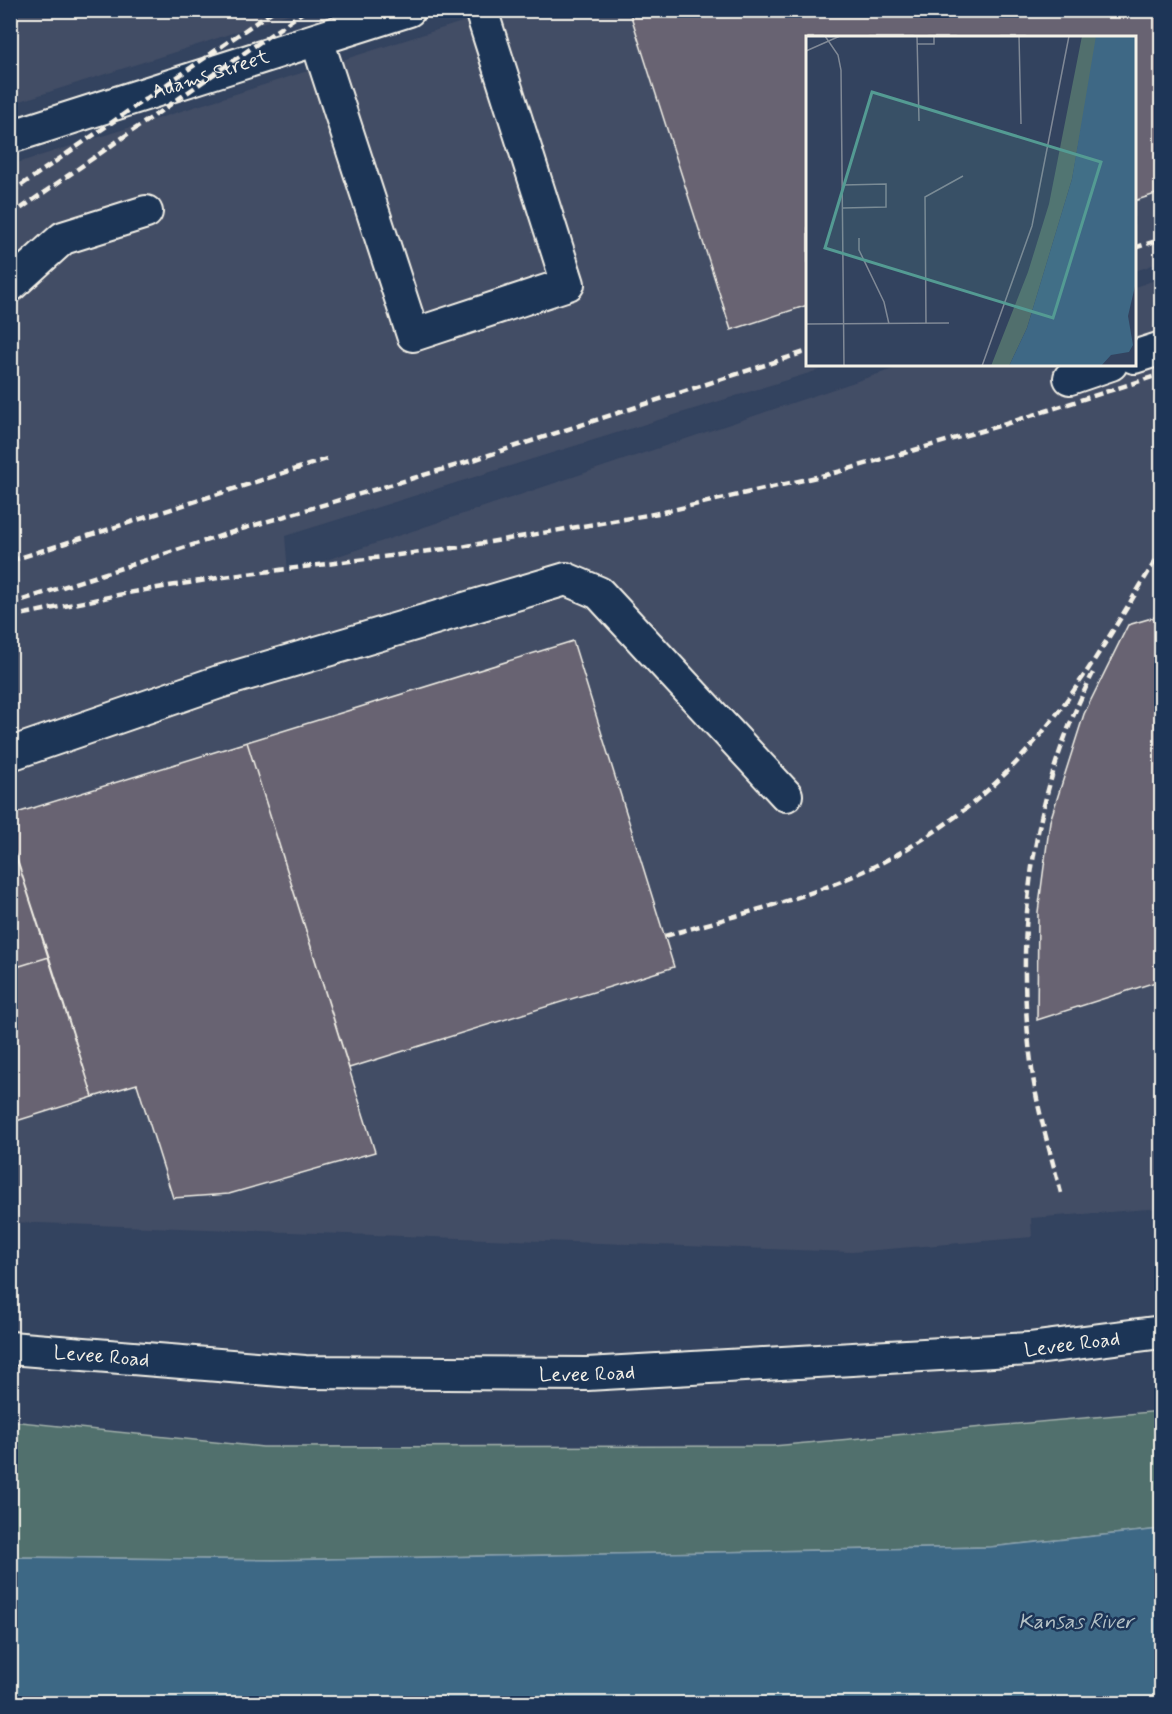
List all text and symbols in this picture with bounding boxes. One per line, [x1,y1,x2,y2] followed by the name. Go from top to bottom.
[806,36,1136,366] inset map
[148,43,273,106] street label: Adams Street
[1023,1326,1121,1364] street label: Levee Road
[53,1340,150,1374] street label: Levee Road
[539,1359,636,1389] street label: Levee Road
[1018,1608,1136,1636] water label: Kansas River

